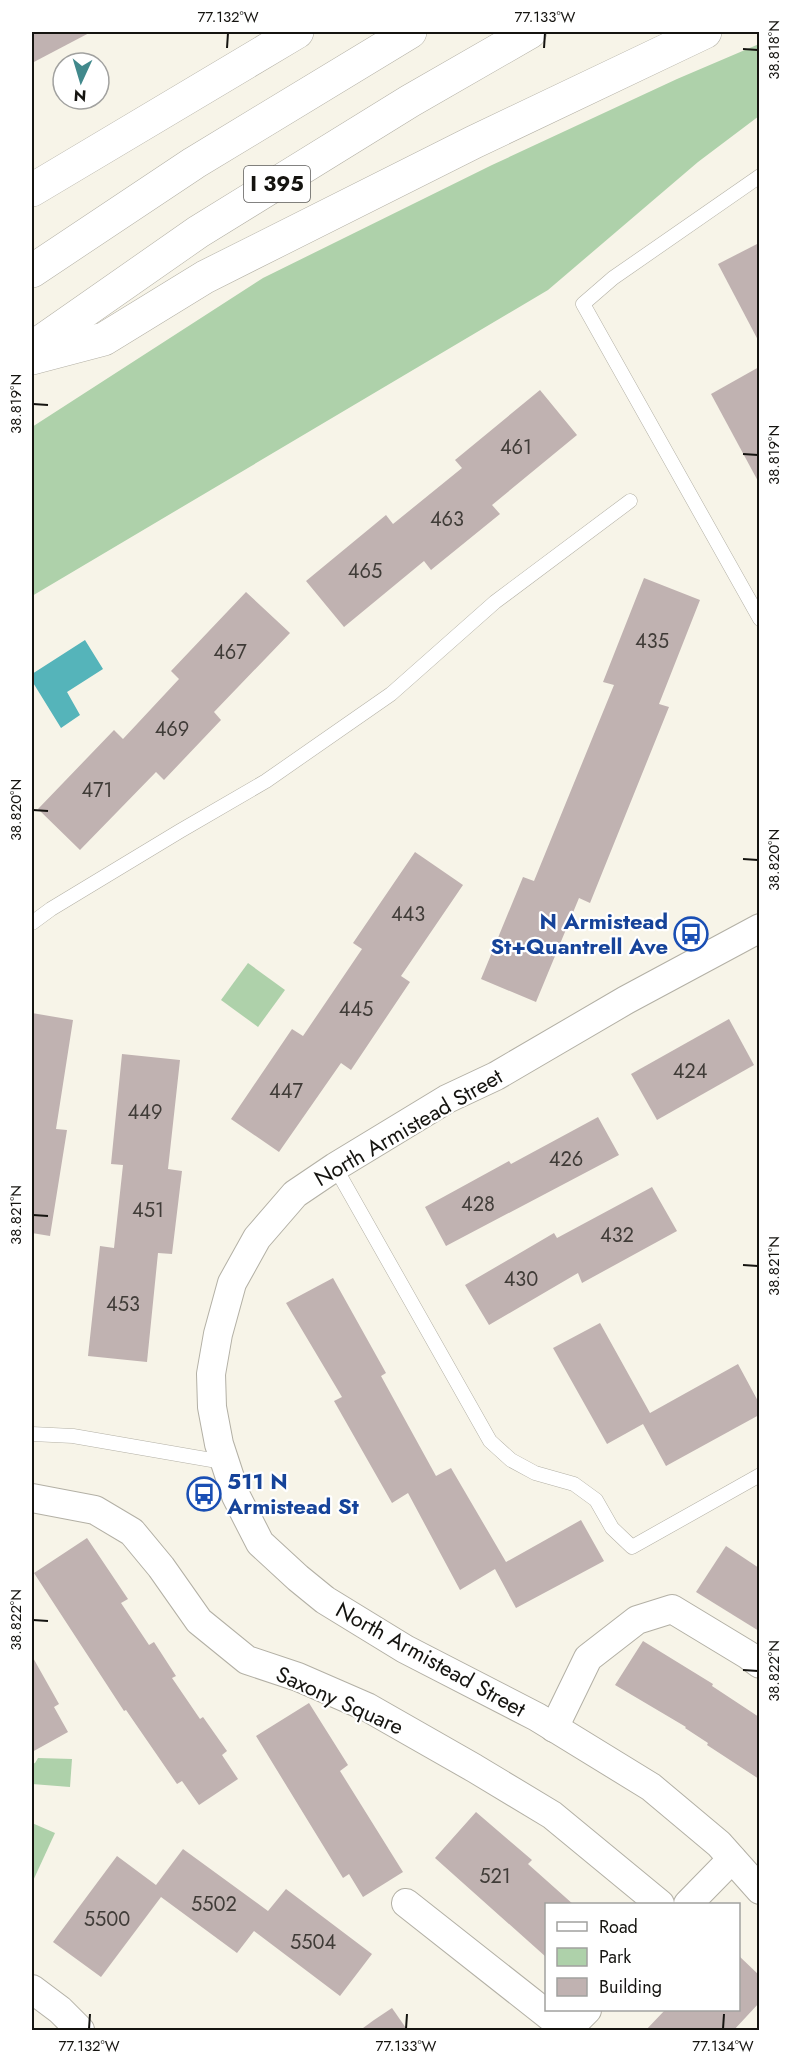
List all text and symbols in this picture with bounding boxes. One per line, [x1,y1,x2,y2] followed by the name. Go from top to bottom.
[197,6,259,28] text: 77.132°W
[515,6,576,28] text: 77.133°W
[763,20,785,80] text: 38.818°N
[51,51,111,111] north arrow
[73,84,87,107] text: N
[244,166,310,202] road number: I 395
[5,374,27,434] text: 38.819°N
[763,425,785,485] text: 38.819°N
[500,433,532,462] house number: 461
[430,505,464,534] house number: 463
[348,557,382,586] house number: 465
[635,627,669,656] house number: 435
[213,638,247,667] house number: 467
[155,715,189,744] house number: 469
[81,776,113,805] house number: 471
[5,779,27,841] text: 38.820°N
[763,829,785,891] text: 38.820°N
[391,900,425,929] house number: 443
[491,905,668,962] place label: N Armistead St+Quantrell Ave
[673,916,709,952] bus stop icon: N Armistead St+Quantrell Ave
[339,995,373,1024] house number: 445
[673,1057,708,1086] house number: 424
[308,1060,509,1194] street label: North Armistead Street
[269,1077,303,1106] house number: 447
[128,1098,162,1127] house number: 449
[549,1145,583,1174] house number: 426
[5,1185,27,1245] text: 38.821°N
[461,1190,495,1219] house number: 428
[132,1196,164,1225] house number: 451
[600,1221,634,1250] house number: 432
[763,1236,785,1296] text: 38.821°N
[504,1265,538,1294] house number: 430
[106,1290,140,1319] house number: 453
[226,1465,359,1522] place label: 511 N Armistead St
[186,1476,222,1512] bus stop icon: 511 N Armistead St
[5,1589,27,1651] text: 38.822°N
[330,1593,532,1725] street label: North Armistead Street
[763,1640,785,1702] text: 38.822°N
[271,1658,409,1742] street label: Saxony Square
[479,1862,511,1891] house number: 521
[191,1890,237,1919] house number: 5502
[545,1903,740,2011] legend
[84,1905,130,1934] house number: 5500
[599,1914,638,1940] text: Road
[290,1928,336,1957] house number: 5504
[599,1944,631,1970] text: Park
[599,1974,662,2000] text: Building
[58,2035,120,2057] text: 77.132°W
[376,2035,437,2057] text: 77.133°W
[692,2035,754,2057] text: 77.134°W

